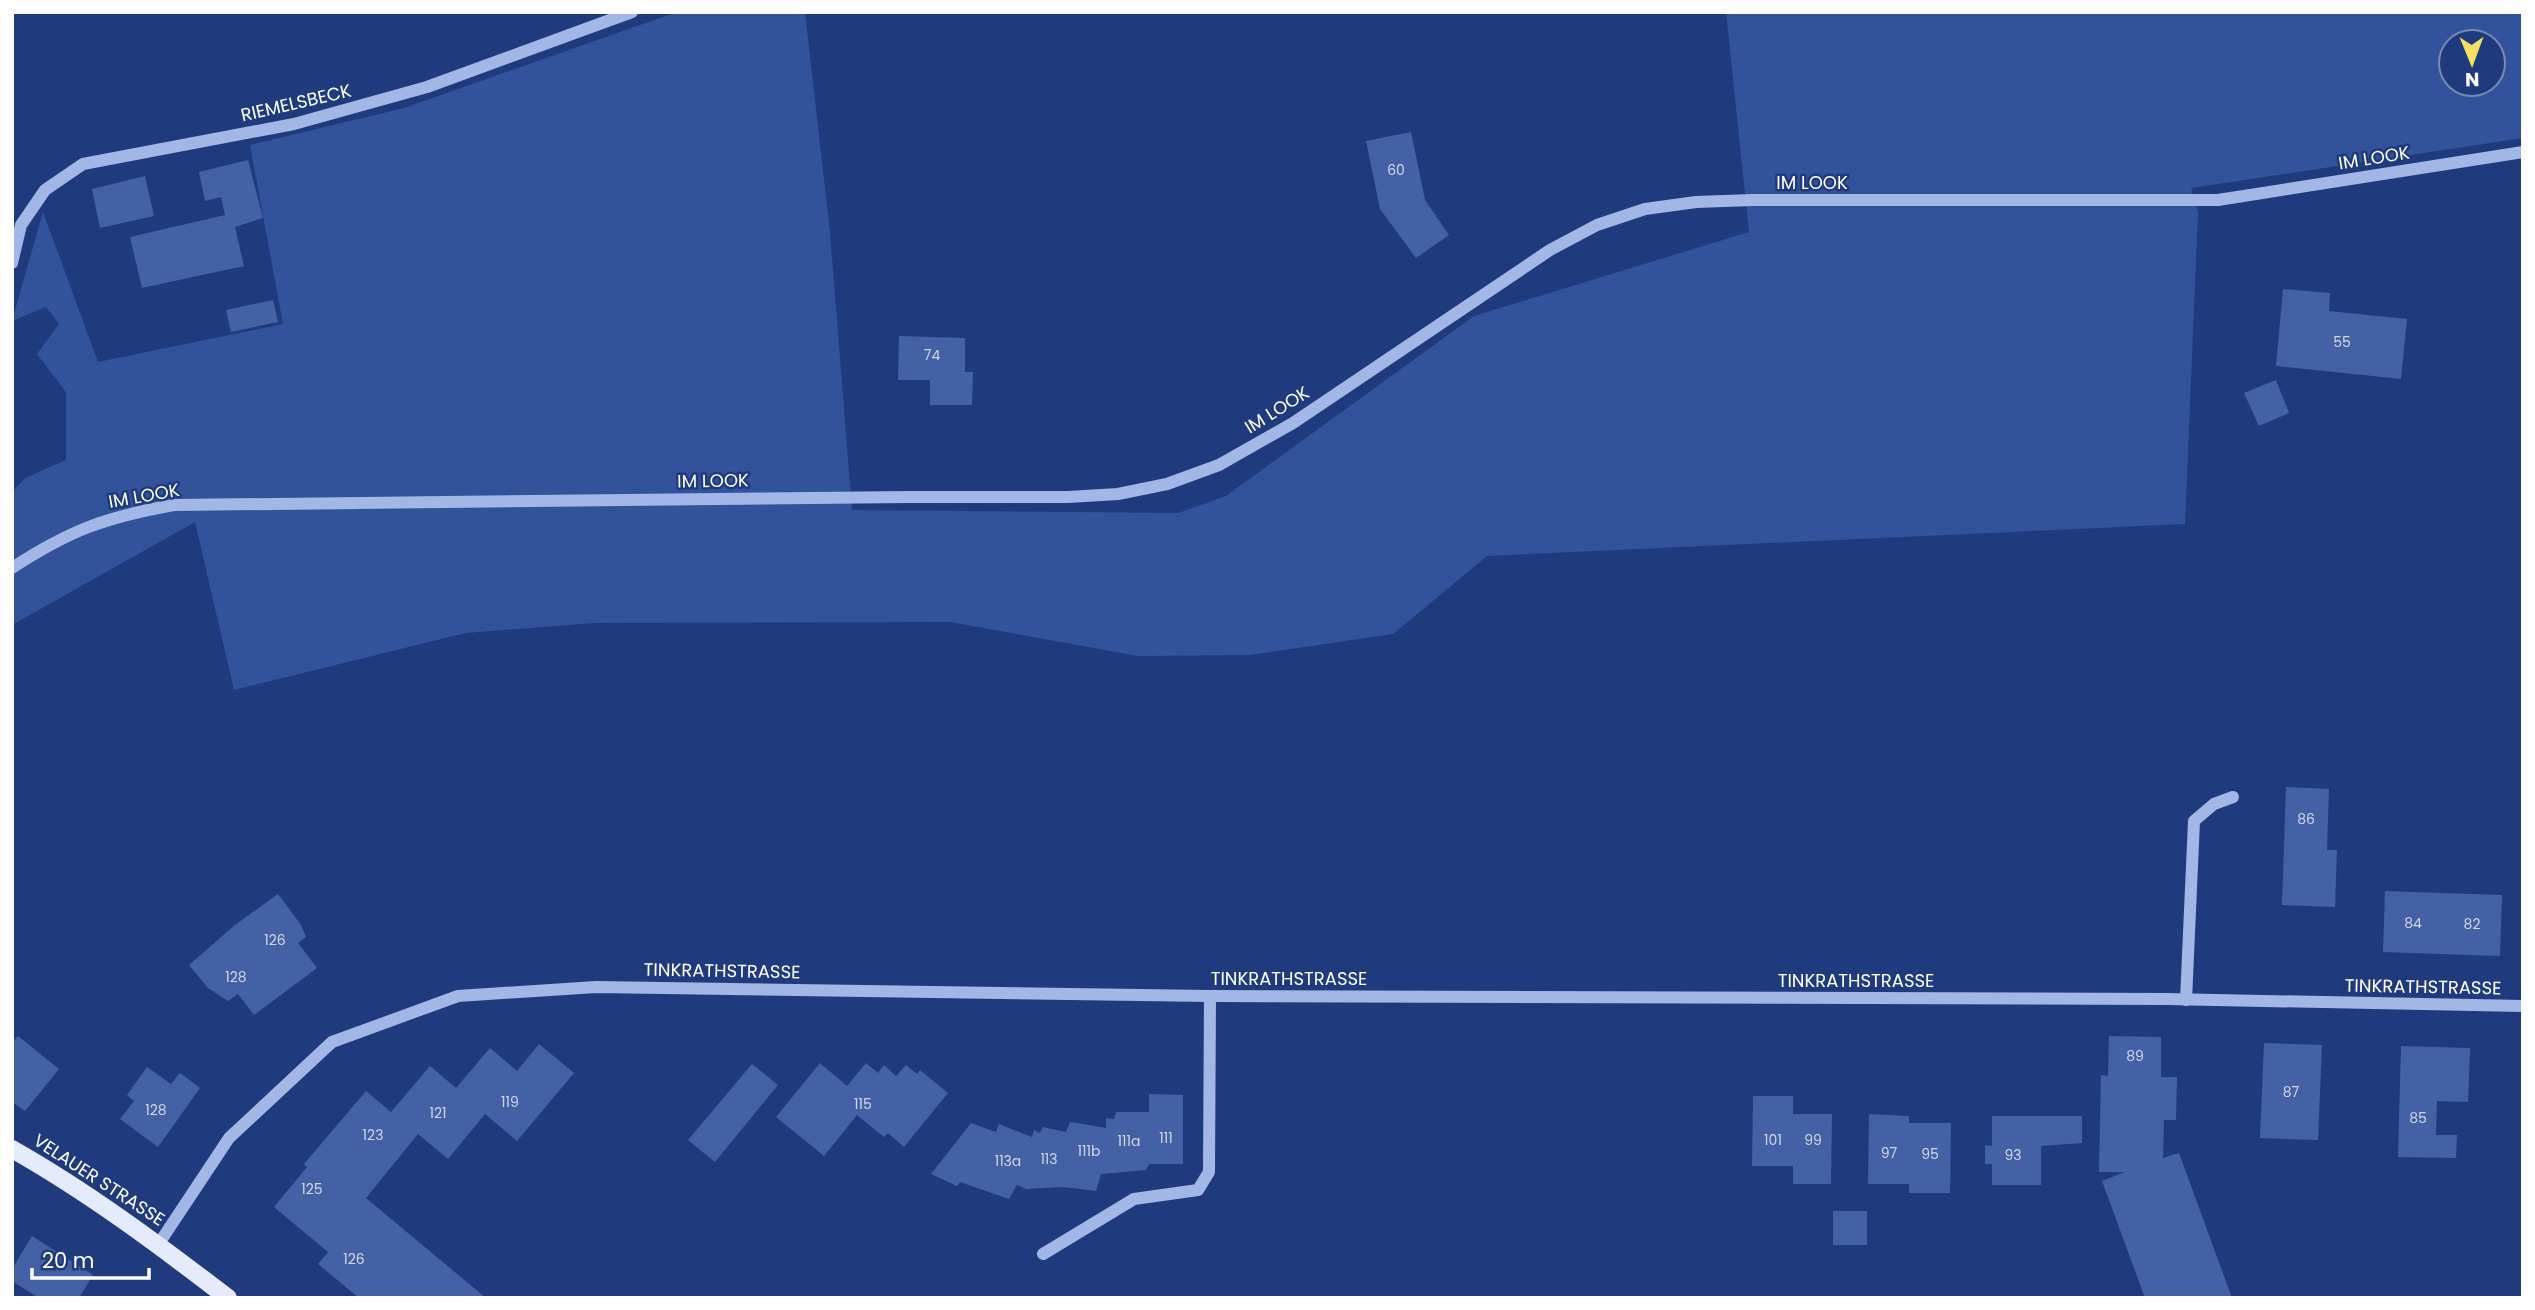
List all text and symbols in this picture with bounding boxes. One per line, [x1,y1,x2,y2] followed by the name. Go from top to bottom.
[2437,28,2507,98] north arrow
[2465,66,2480,93] text: N
[238,78,354,127] street label: RIEMELSBECK
[2337,140,2411,175] street label: IM LOOK
[1387,160,1405,180] house number: 60
[1776,170,1848,195] street label: IM LOOK
[2333,332,2351,352] house number: 55
[924,345,940,365] house number: 74
[1240,380,1314,439] street label: IM LOOK
[677,467,749,494] street label: IM LOOK
[106,477,182,514] street label: IM LOOK
[2297,809,2315,829] house number: 86
[2404,913,2422,933] house number: 84
[2464,914,2480,934] house number: 82
[264,930,286,950] house number: 126
[643,957,801,984] street label: TINKRATHSTRASSE
[1211,966,1367,991] street label: TINKRATHSTRASSE
[225,967,247,987] house number: 128
[1778,968,1934,993] street label: TINKRATHSTRASSE
[2344,973,2502,1000] street label: TINKRATHSTRASSE
[2126,1046,2144,1066] house number: 89
[2283,1082,2300,1102] house number: 87
[501,1092,519,1112] house number: 119
[854,1094,872,1114] house number: 115
[145,1100,167,1120] house number: 128
[429,1103,447,1123] house number: 121
[2409,1108,2427,1128] house number: 85
[363,1125,383,1145] house number: 123
[29,1128,170,1232] street label: VELAUER STRASSE
[1159,1128,1173,1148] house number: 111
[1764,1130,1782,1150] house number: 101
[1804,1130,1822,1150] house number: 99
[1118,1131,1140,1151] house number: 111a
[1078,1141,1100,1161] house number: 111b
[1881,1143,1898,1163] house number: 97
[1921,1144,1939,1164] house number: 95
[2004,1145,2022,1165] house number: 93
[1040,1149,1058,1169] house number: 113
[995,1151,1021,1171] house number: 113a
[301,1179,323,1199] house number: 125
[32,1236,149,1280] scale bar
[42,1246,95,1275] text: 20 m
[343,1249,365,1269] house number: 126

